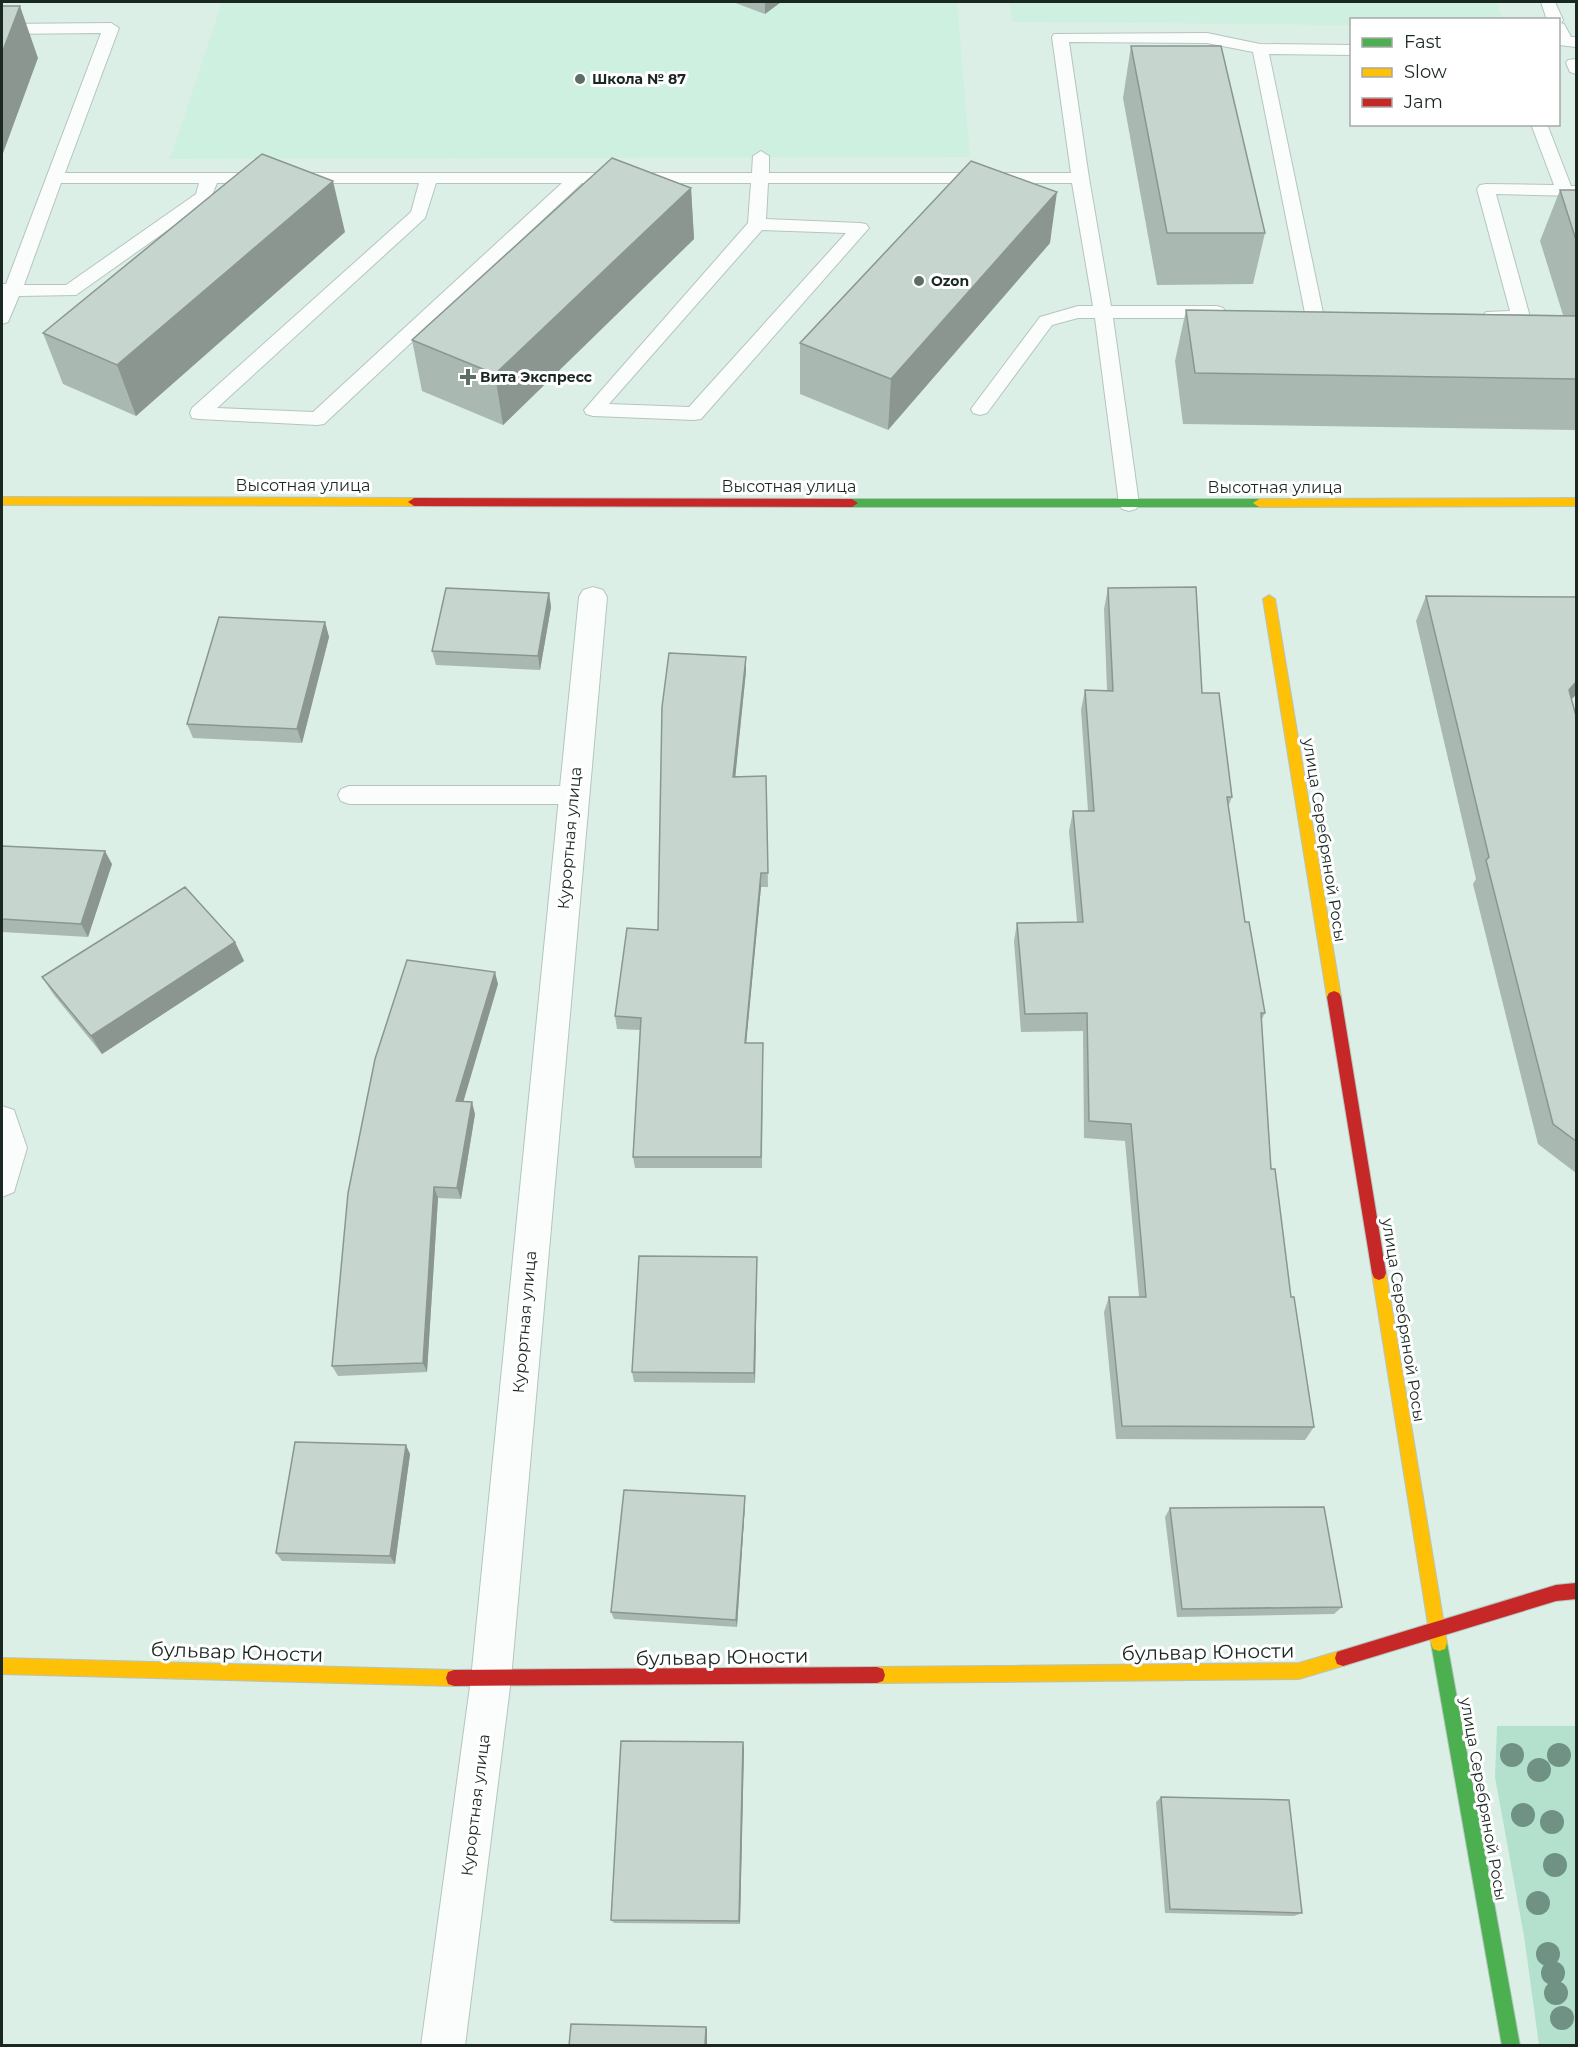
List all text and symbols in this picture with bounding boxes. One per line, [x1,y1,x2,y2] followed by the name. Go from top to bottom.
[1350,18,1560,126] legend
[1404,31,1442,53] text: Fast
[1404,61,1447,83] text: Slow
[592,70,686,88] place label: Школа № 87
[573,72,587,86] marker: Школа № 87
[1403,91,1443,113] text: Jam
[931,272,969,290] place label: Ozon
[912,274,926,288] marker: Ozon
[480,368,593,386] place label: Вита Экспресс
[461,370,475,384] marker: Вита Экспресс
[236,476,370,495] street label: Высотная улица
[722,477,856,496] street label: Высотная улица
[1208,478,1342,497] street label: Высотная улица
[1299,736,1350,943] street label: улица Серебряной Росы
[554,766,585,910] street label: Курортная улица
[1378,1216,1429,1423] street label: улица Серебряной Росы
[509,1250,540,1394] street label: Курортная улица
[150,1637,324,1667] street label: бульвар Юности
[1121,1638,1295,1666] street label: бульвар Юности
[635,1643,809,1671] street label: бульвар Юности
[1456,1695,1511,1902] street label: улица Серебряной Росы
[457,1733,494,1877] street label: Курортная улица

